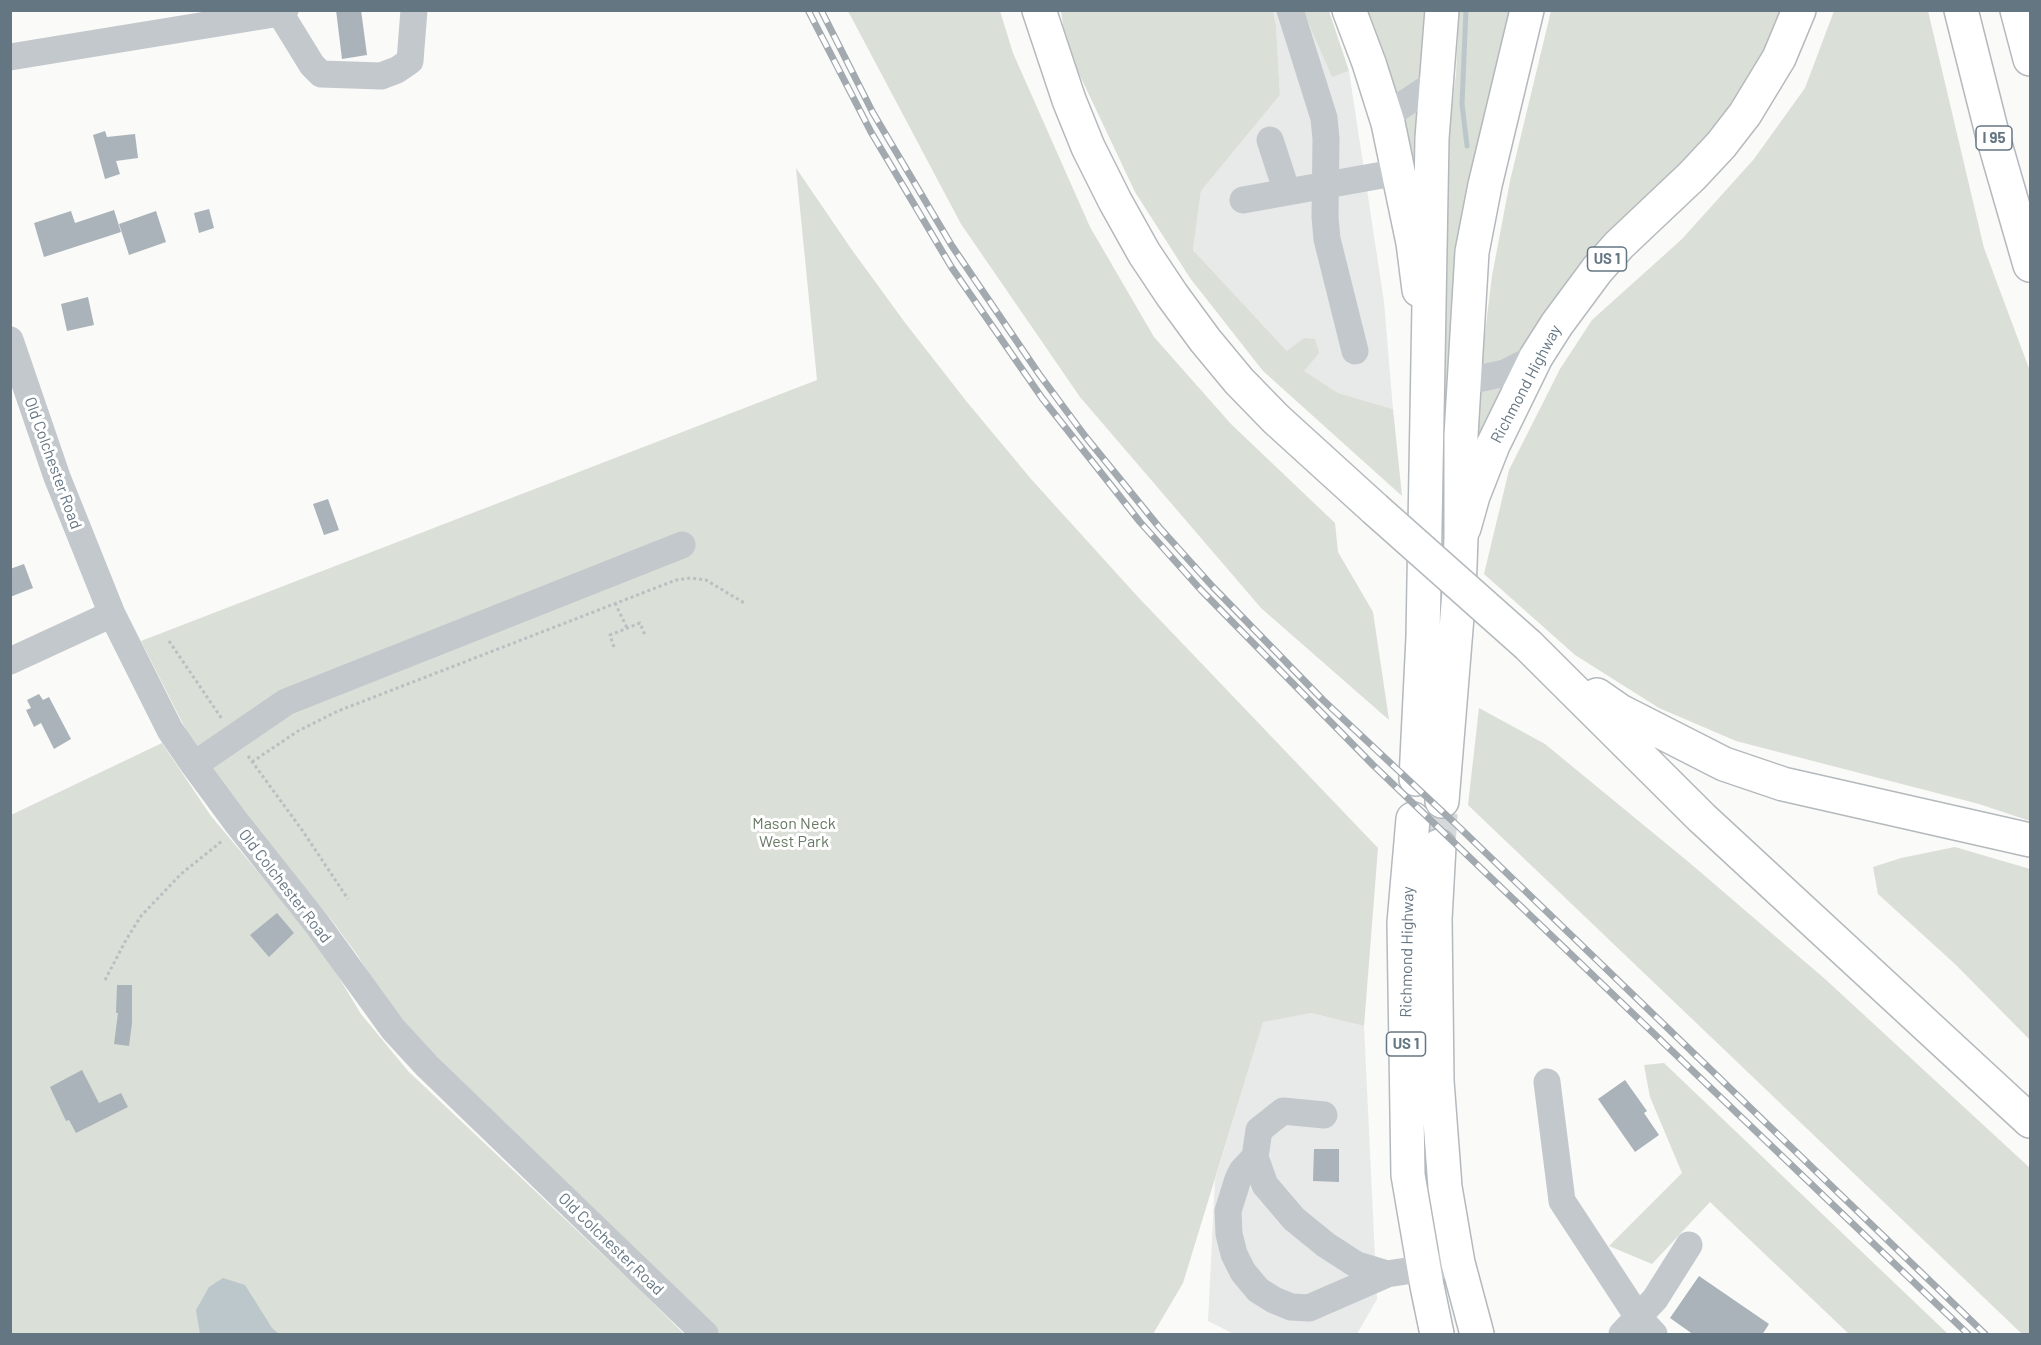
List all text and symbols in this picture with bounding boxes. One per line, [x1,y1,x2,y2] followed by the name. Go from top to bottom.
[1976,126,2012,150] road number: I 95
[1588,247,1626,271] road number: US 1
[1487,321,1565,447] street label: Richmond Highway
[20,394,86,532] street label: Old Colchester Road
[752,814,836,852] park label: Mason Neck West Park
[235,825,335,947] street label: Old Colchester Road
[1396,886,1418,1018] street label: Richmond Highway
[1386,1032,1426,1056] road number: US 1
[554,1189,668,1299] street label: Old Colchester Road

